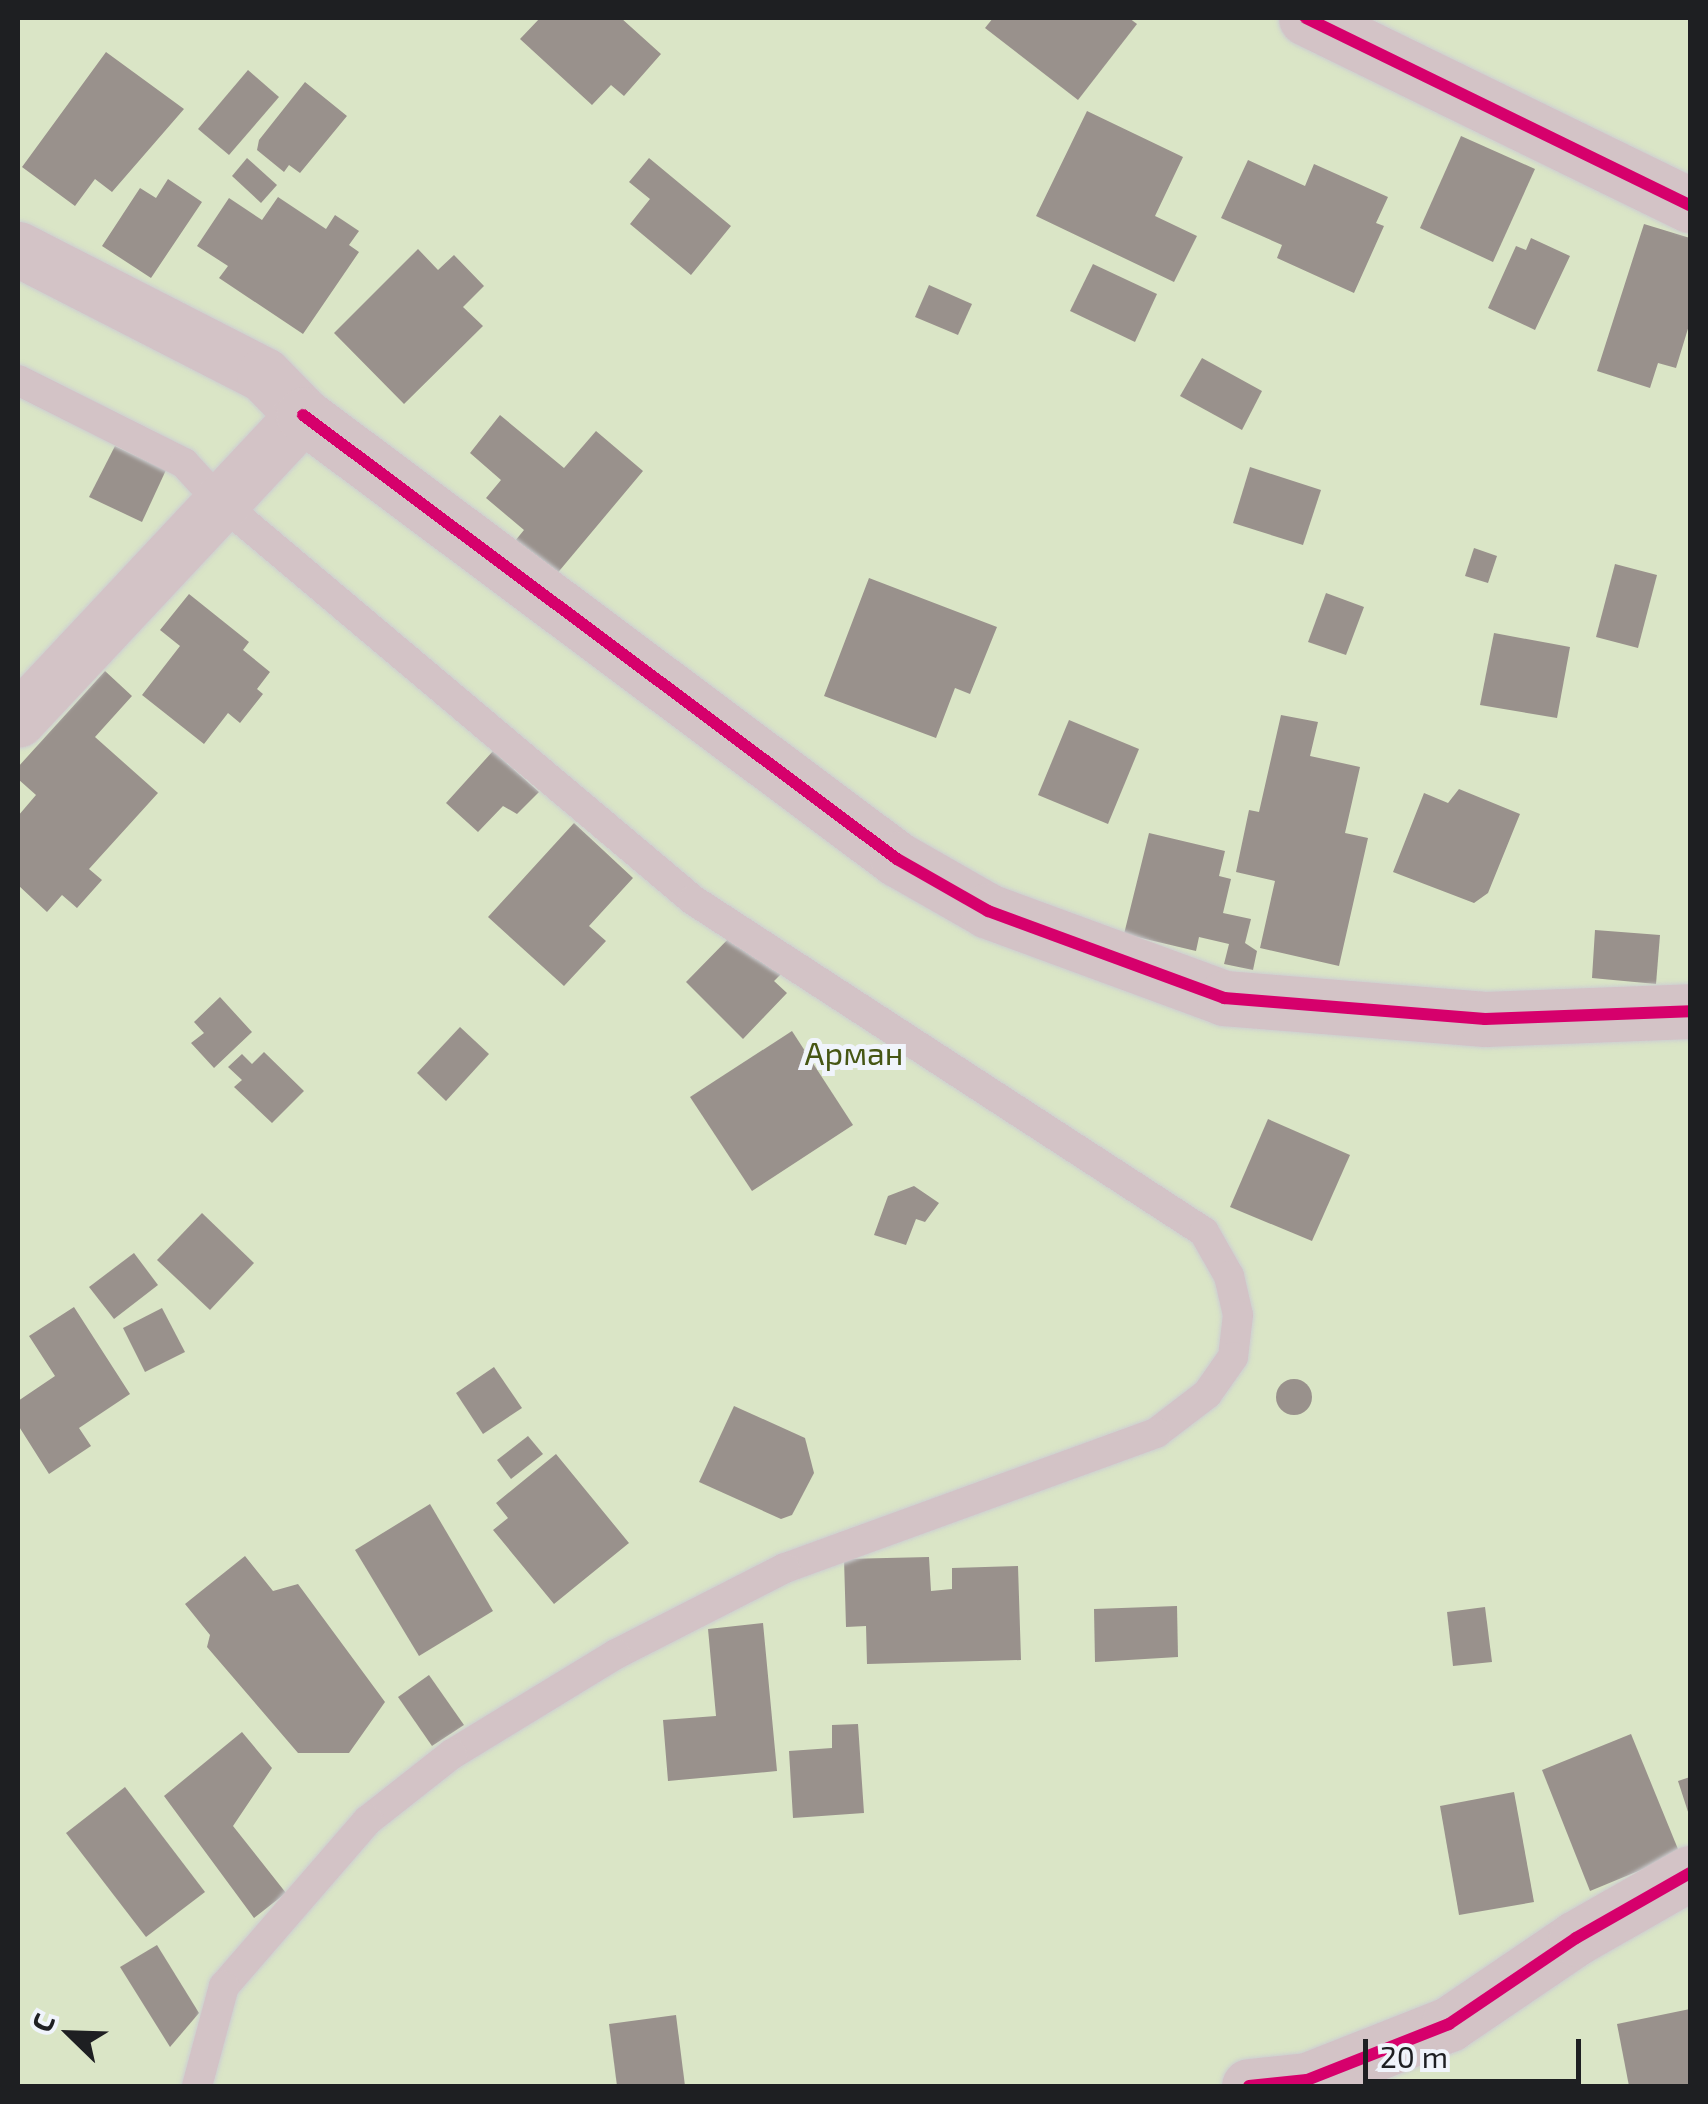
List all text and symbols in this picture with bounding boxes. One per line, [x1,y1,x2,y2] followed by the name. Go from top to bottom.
[805,1033,903,1071] park label: Арман
[20,1984,120,2084] north arrow
[24,2008,61,2037] text: С
[1368,2019,1586,2081] scale bar
[1380,2038,1448,2074] text: 20 m

